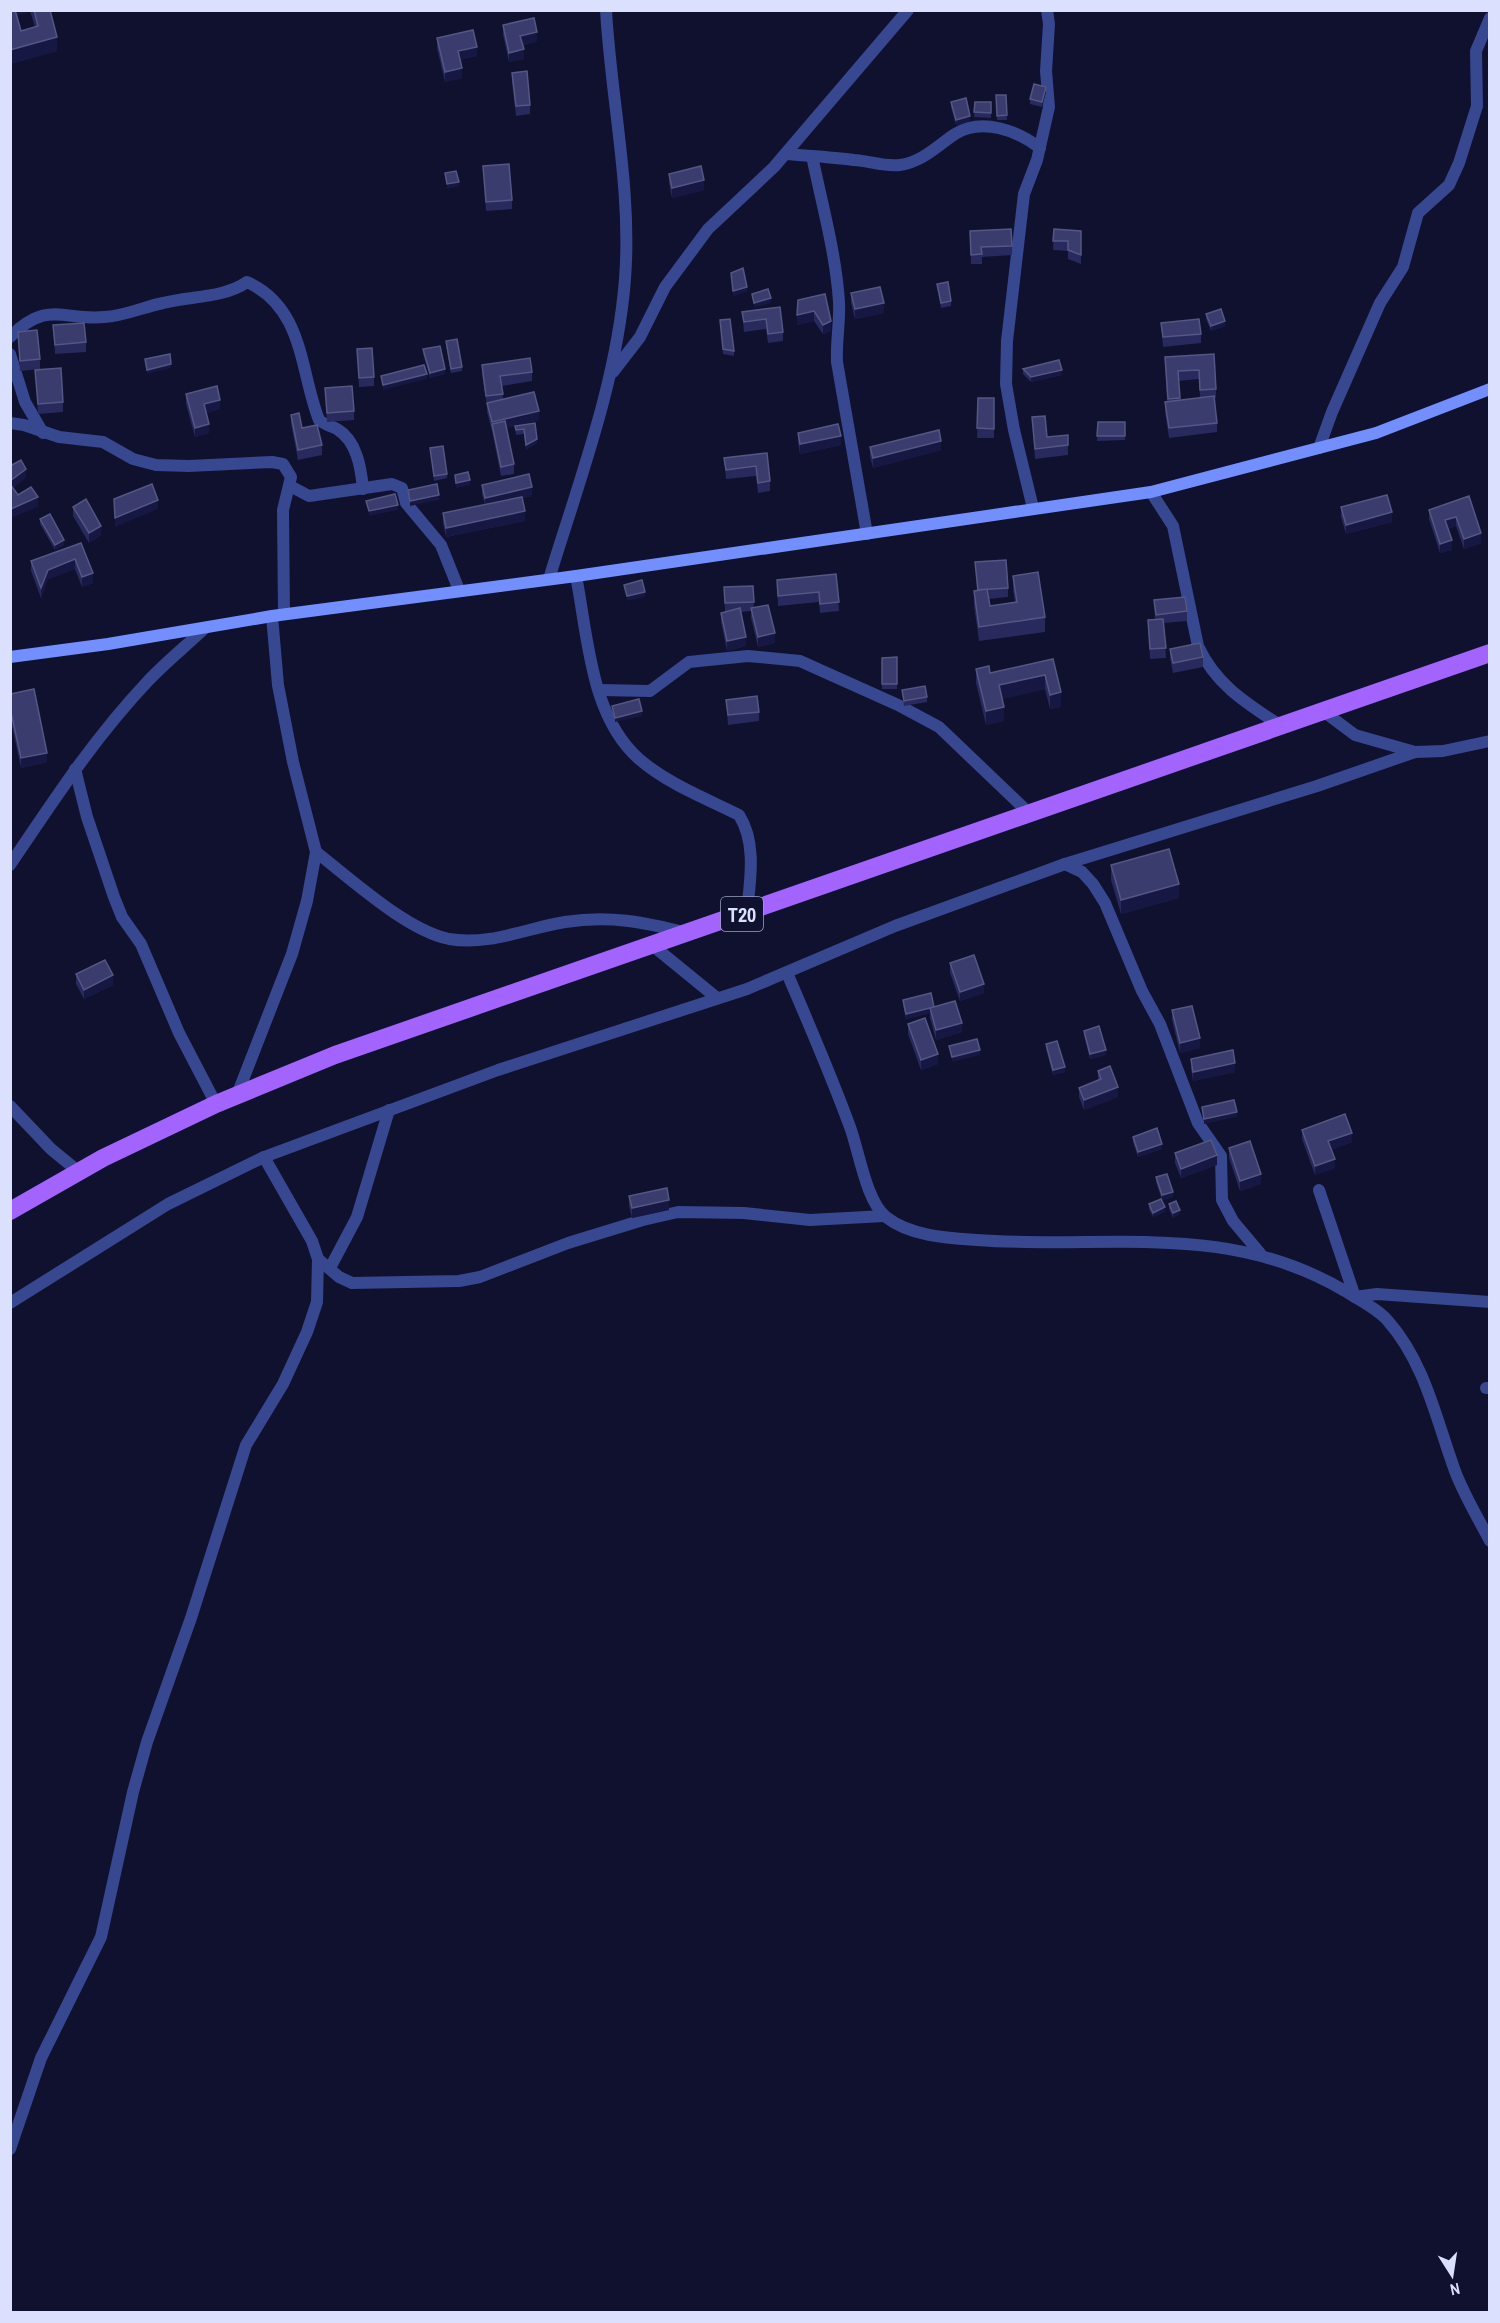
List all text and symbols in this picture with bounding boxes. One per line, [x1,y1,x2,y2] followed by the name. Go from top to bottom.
[721,897,763,931] road number: T20
[1422,2245,1482,2305] north arrow
[1448,2278,1462,2301] text: N

